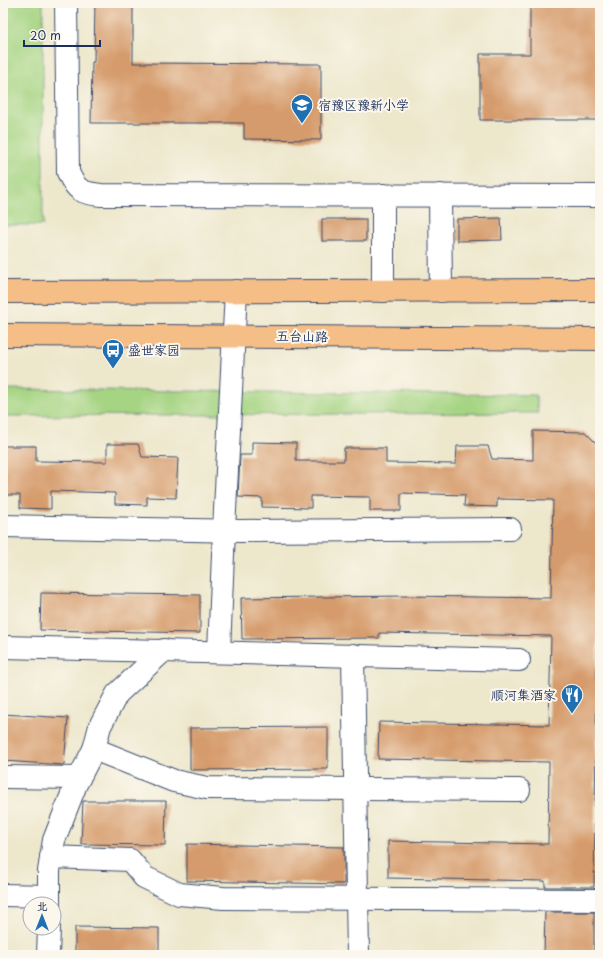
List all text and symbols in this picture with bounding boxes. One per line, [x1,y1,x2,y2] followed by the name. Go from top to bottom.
[24,22,100,48] scale bar
[30,26,61,44] text: 20 m
[289,92,315,125] school or university icon: 宿豫区豫新小学
[318,95,409,114] place label: 宿豫区豫新小学
[276,326,328,345] street label: 五台山路
[100,337,126,370] bus stop icon: 盛世家园
[128,340,180,359] place label: 盛世家园
[559,682,585,715] restaurant icon: 顺河集酒家
[491,685,556,704] place label: 顺河集酒家
[22,896,62,936] north arrow
[37,897,48,914] text: 北

